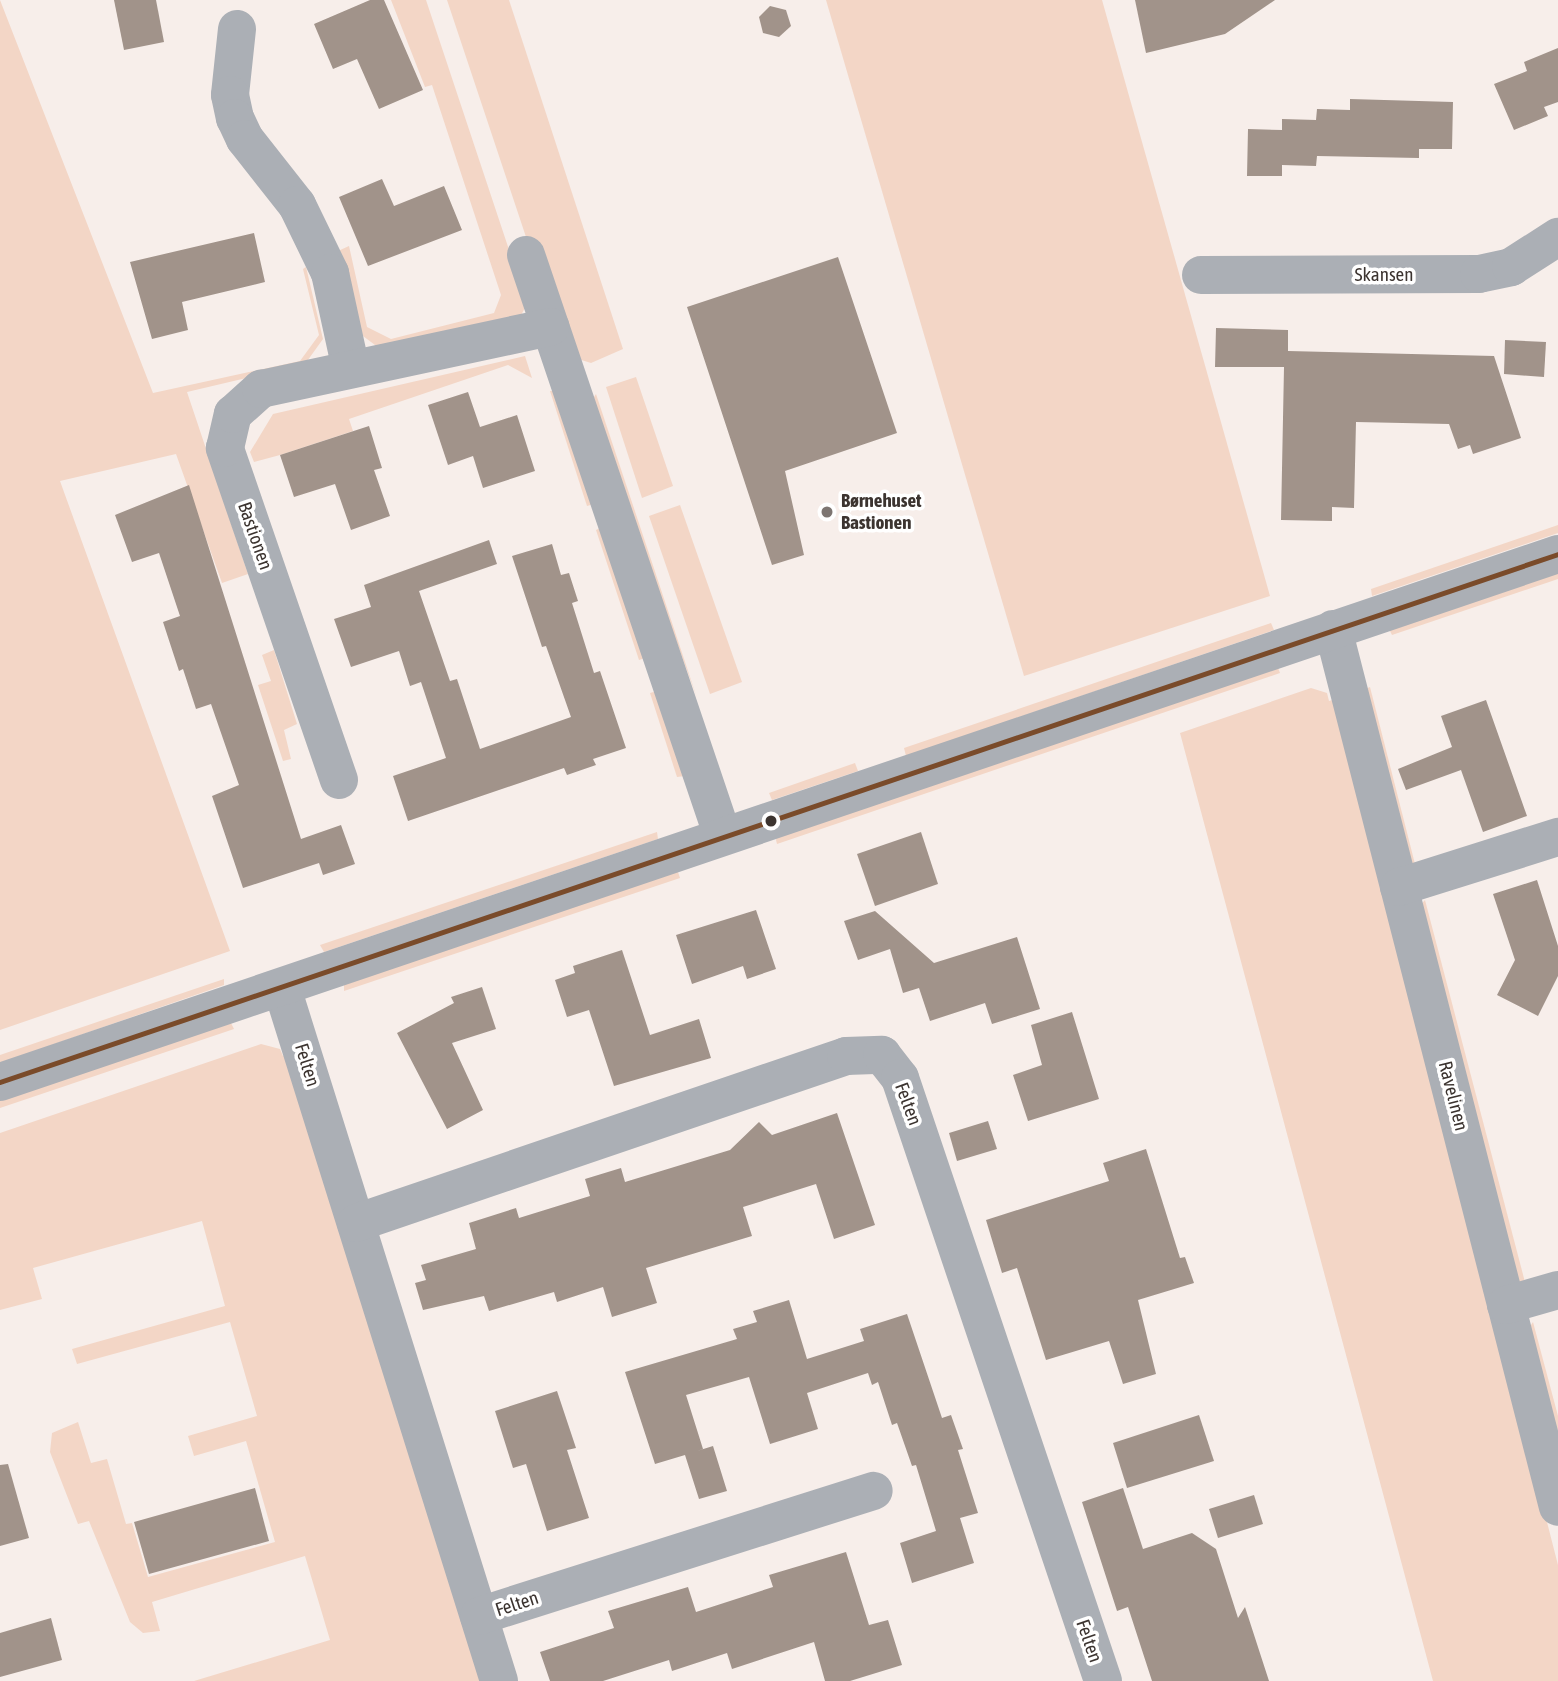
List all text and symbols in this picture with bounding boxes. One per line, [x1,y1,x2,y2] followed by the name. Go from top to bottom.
[1355,264,1413,286] street label: Skansen
[841,490,922,534] place label: Børnehuset Bastionen
[233,499,277,573] street label: Bastionen
[819,504,835,520] marker: Børnehuset Bastionen
[764,814,778,828] unlabelled marker
[290,1041,324,1089] street label: Felten
[1433,1059,1473,1133] street label: Ravelinen
[890,1079,926,1129] street label: Felten
[493,1586,541,1622] street label: Felten
[1071,1616,1107,1666] street label: Felten

